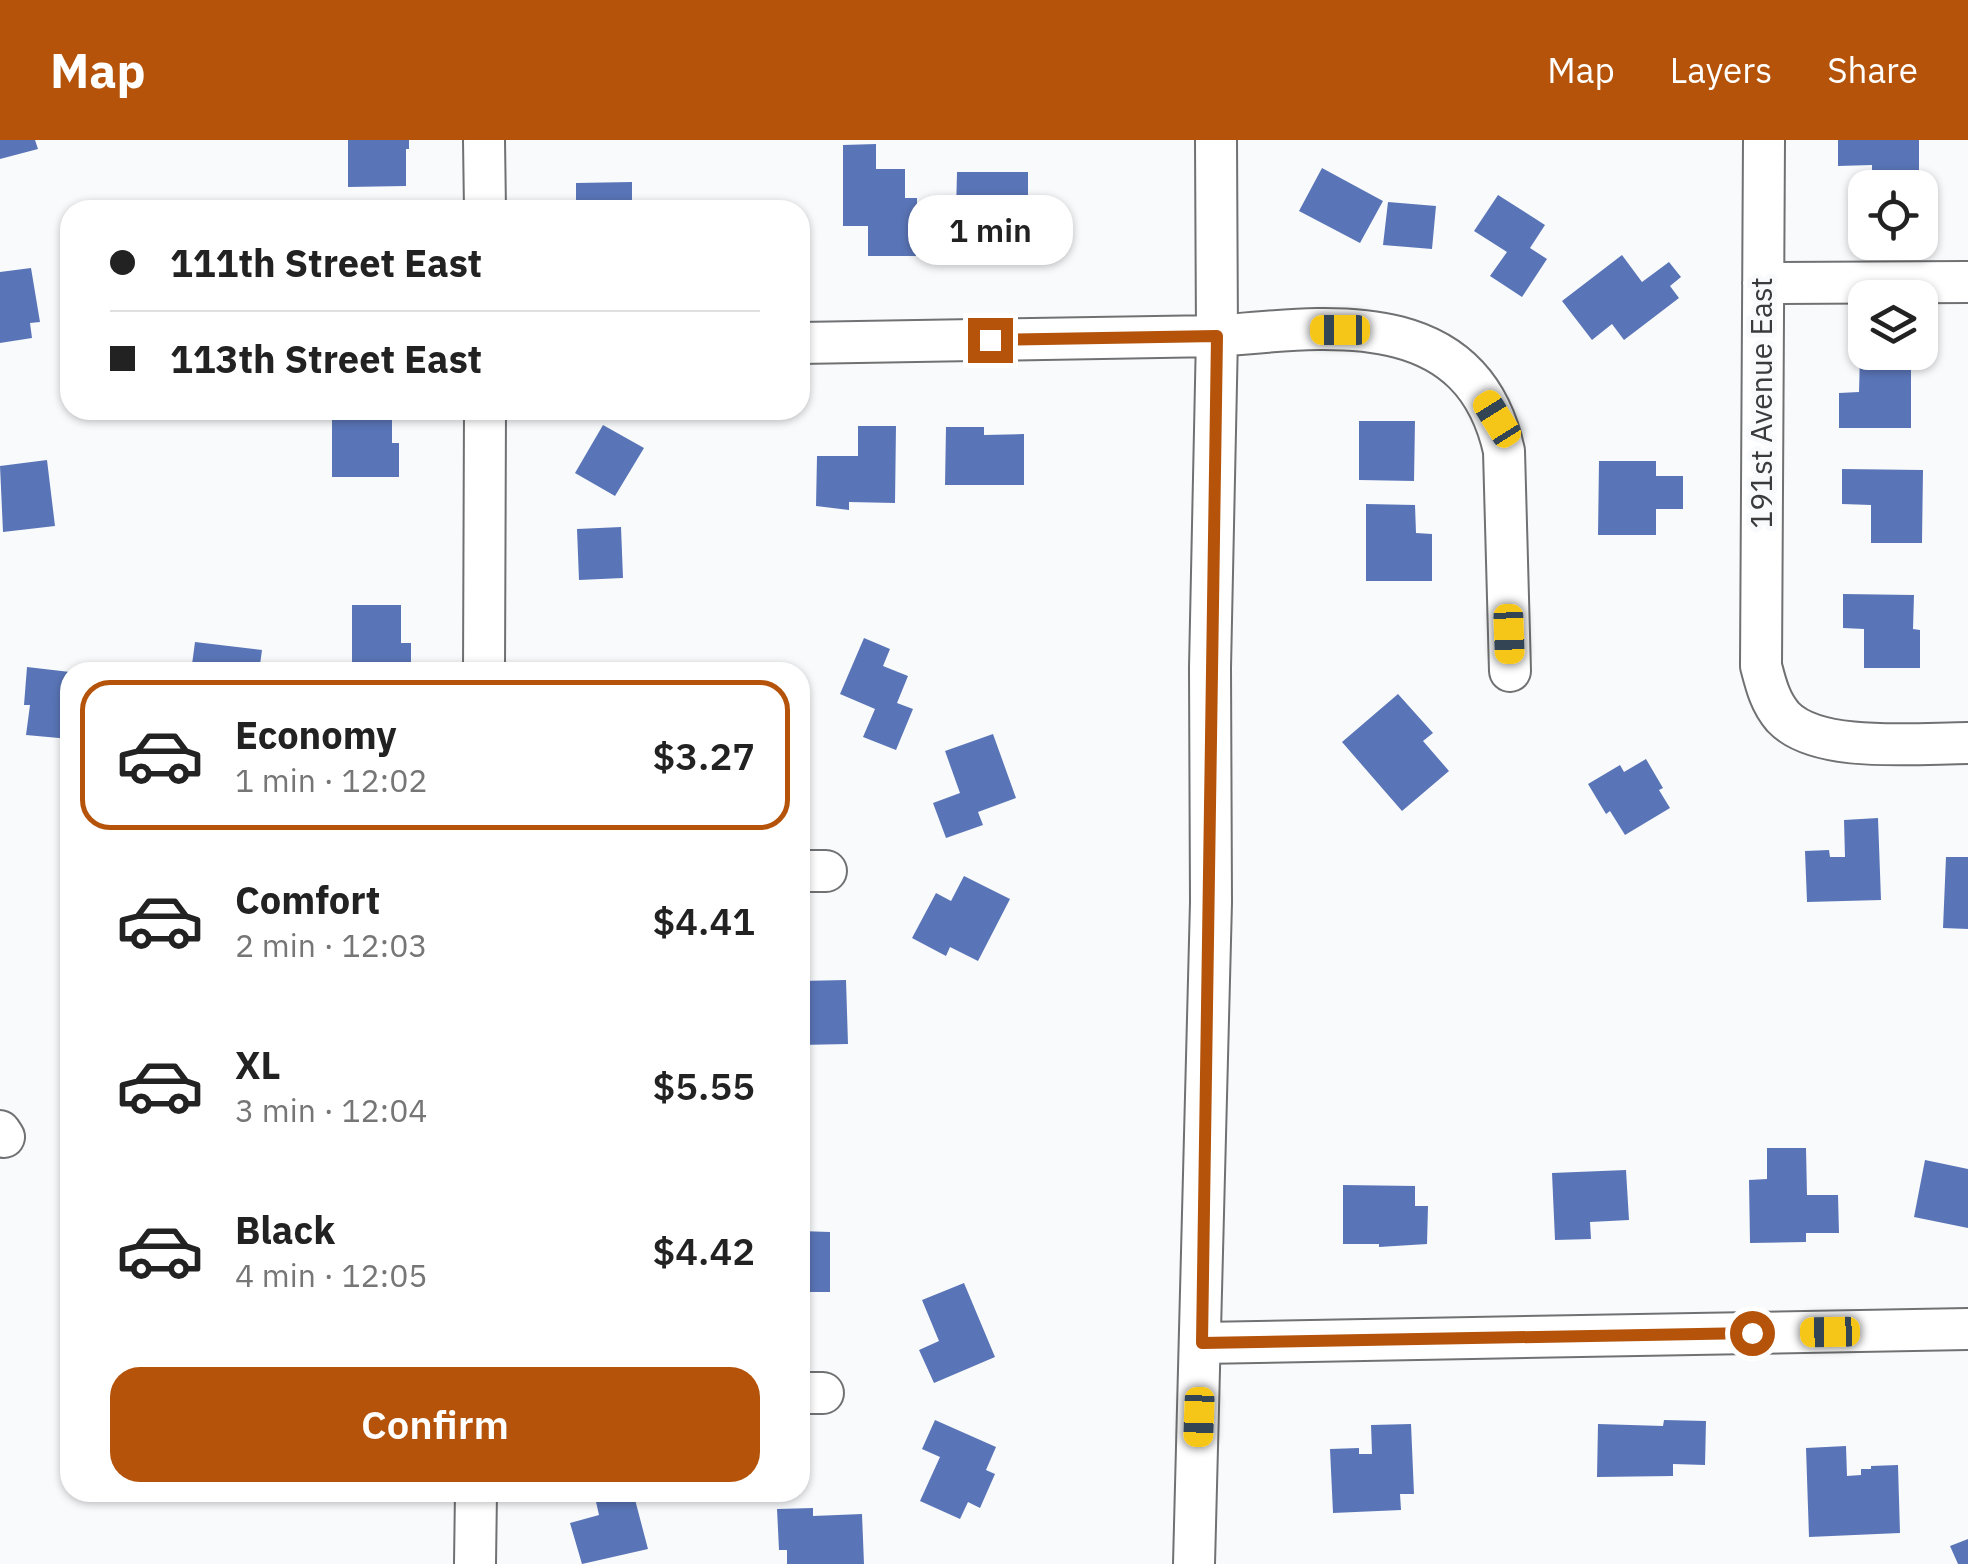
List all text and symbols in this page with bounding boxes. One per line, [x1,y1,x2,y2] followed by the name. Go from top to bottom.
[50,39,146,101] text: Map
[1547,47,1615,93] text: Map
[1670,47,1772,93] text: Layers
[1827,47,1918,93] text: Share
[1848,170,1938,370] map controls
[1848,170,1938,260] button: locate
[908,195,1072,265] callout: 1 min
[949,209,1032,251] text: 1 min
[170,238,482,287] text: 111th Street East
[1741,277,1780,529] street label: 191st Avenue East
[1848,280,1938,370] button: layers
[1310,315,1370,345] car
[968,318,1013,363] route end
[170,334,482,383] text: 113th Street East
[1468,386,1526,452] car
[1493,603,1525,665] car
[115,710,205,800] icon: car
[235,710,397,759] text: Economy
[652,731,755,780] text: $3.27
[235,759,428,801] text: 1 min · 12:02
[115,875,205,965] icon: car
[235,875,380,924] text: Comfort
[652,896,755,945] text: $4.41
[235,924,428,966] text: 2 min · 12:03
[115,1040,205,1130] icon: car
[235,1040,281,1089] text: XL
[652,1061,755,1110] text: $5.55
[235,1089,428,1131] text: 3 min · 12:04
[115,1205,205,1295] icon: car
[235,1205,335,1254] text: Black
[652,1226,755,1275] text: $4.42
[235,1254,428,1296] text: 4 min · 12:05
[1730,1311,1775,1356] route start
[1800,1316,1860,1348] car
[110,1367,760,1482] button: Confirm
[1183,1386,1215,1448] car

